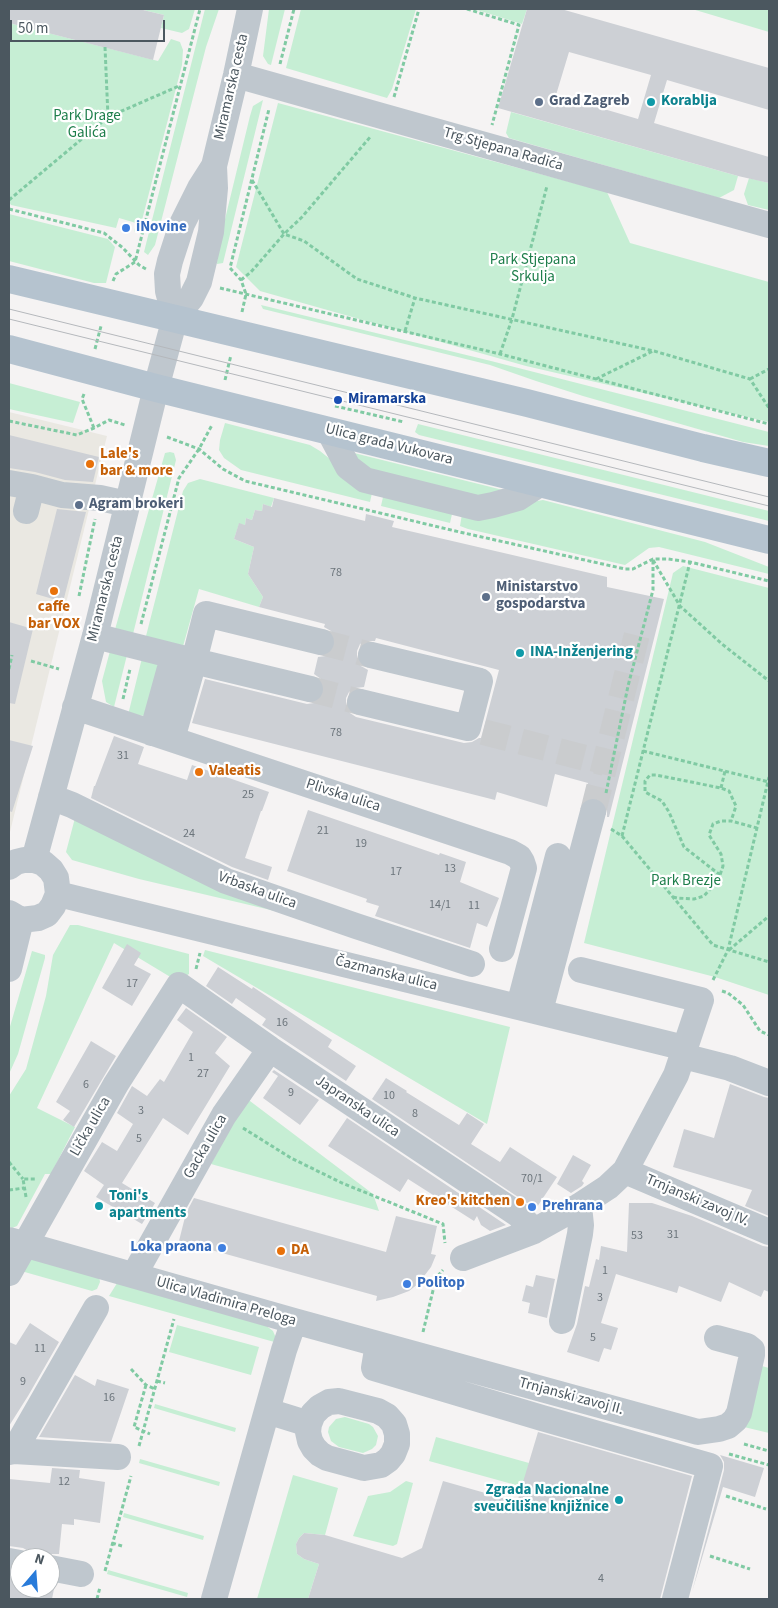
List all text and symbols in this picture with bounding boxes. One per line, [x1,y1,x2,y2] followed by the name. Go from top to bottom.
[12,10,168,42] scale bar
[18,18,48,39] text: 50 m
[211,32,253,142] street label: Miramarska cesta
[549,93,630,111] place label: Grad Zagreb
[661,93,717,111] place label: Korablja
[533,96,545,108] marker: Grad Zagreb
[645,96,657,108] marker: Korablja
[53,108,121,143] park label: Park Drage Galića
[441,124,565,176] street label: Trg Stjepana Radića
[136,219,187,237] place label: iNovine
[120,222,132,234] marker: iNovine
[490,252,576,287] park label: Park Stjepana Srkulja
[348,391,426,409] place label: Miramarska
[332,394,344,406] marker: Miramarska
[323,420,455,470] street label: Ulica grada Vukovara
[100,446,173,481] place label: Lale's bar & more
[84,458,96,470] marker: Lale's bar & more
[89,496,183,514] place label: Agram brokeri
[73,499,85,511] marker: Agram brokeri
[84,534,128,644] street label: Miramarska cesta
[330,566,342,580] house number: 78
[496,579,585,614] place label: Ministarstvo gospodarstva
[48,585,60,597] marker: caffe bar VOX
[480,591,492,603] marker: Ministarstvo gospodarstva
[28,599,80,634] place label: caffe bar VOX
[530,644,633,662] place label: INA-Inženjering
[514,647,526,659] marker: INA-Inženjering
[330,726,342,740] house number: 78
[117,749,129,763] house number: 31
[209,763,261,781] place label: Valeatis
[193,766,205,778] marker: Valeatis
[304,776,382,816] street label: Plivska ulica
[242,788,254,802] house number: 25
[317,824,329,838] house number: 21
[183,827,195,841] house number: 24
[355,837,367,851] house number: 19
[444,862,456,876] house number: 13
[390,865,402,879] house number: 17
[215,868,299,914] street label: Vrbaska ulica
[651,873,721,891] park label: Park Brezje
[429,898,451,912] house number: 14/1
[468,899,480,913] house number: 11
[333,953,439,995] street label: Čazmanska ulica
[126,977,138,991] house number: 17
[276,1016,288,1030] house number: 16
[188,1051,194,1065] house number: 1
[197,1067,209,1081] house number: 27
[311,1072,403,1142] street label: Japranska ulica
[83,1078,89,1092] house number: 6
[288,1086,294,1100] house number: 9
[383,1089,395,1103] house number: 10
[67,1094,115,1160] street label: Lička ulica
[138,1104,144,1118] house number: 3
[412,1107,418,1121] house number: 8
[180,1112,232,1182] street label: Gacka ulica
[136,1132,142,1146] house number: 5
[643,1171,751,1231] street label: Trnjanski zavoj IV.
[521,1172,543,1186] house number: 70/1
[109,1188,186,1223] place label: Toni's apartments
[415,1193,510,1211] place label: Kreo's kitchen
[514,1196,526,1208] marker: Kreo's kitchen
[542,1198,603,1216] place label: Prehrana
[93,1200,105,1212] marker: Toni's apartments
[526,1201,538,1213] marker: Prehrana
[667,1228,679,1242] house number: 31
[631,1229,643,1243] house number: 53
[130,1239,212,1257] place label: Loka praona
[216,1242,228,1254] marker: Loka praona
[291,1242,309,1260] place label: DA
[275,1245,287,1257] marker: DA
[602,1264,608,1278] house number: 1
[154,1273,298,1331] street label: Ulica Vladimira Preloga
[417,1275,465,1293] place label: Politop
[401,1278,413,1290] marker: Politop
[597,1291,603,1305] house number: 3
[590,1331,596,1345] house number: 5
[34,1342,46,1356] house number: 11
[517,1374,625,1420] street label: Trnjanski zavoj II.
[20,1375,26,1389] house number: 9
[103,1391,115,1405] house number: 16
[58,1475,70,1489] house number: 12
[474,1482,609,1517] place label: Zgrada Nacionalne sveučilišne knjižnice
[613,1494,625,1506] marker: Zgrada Nacionalne sveučilišne knjižnice
[10,1548,60,1598] north arrow
[32,1549,47,1571] text: N
[598,1572,604,1586] house number: 4

